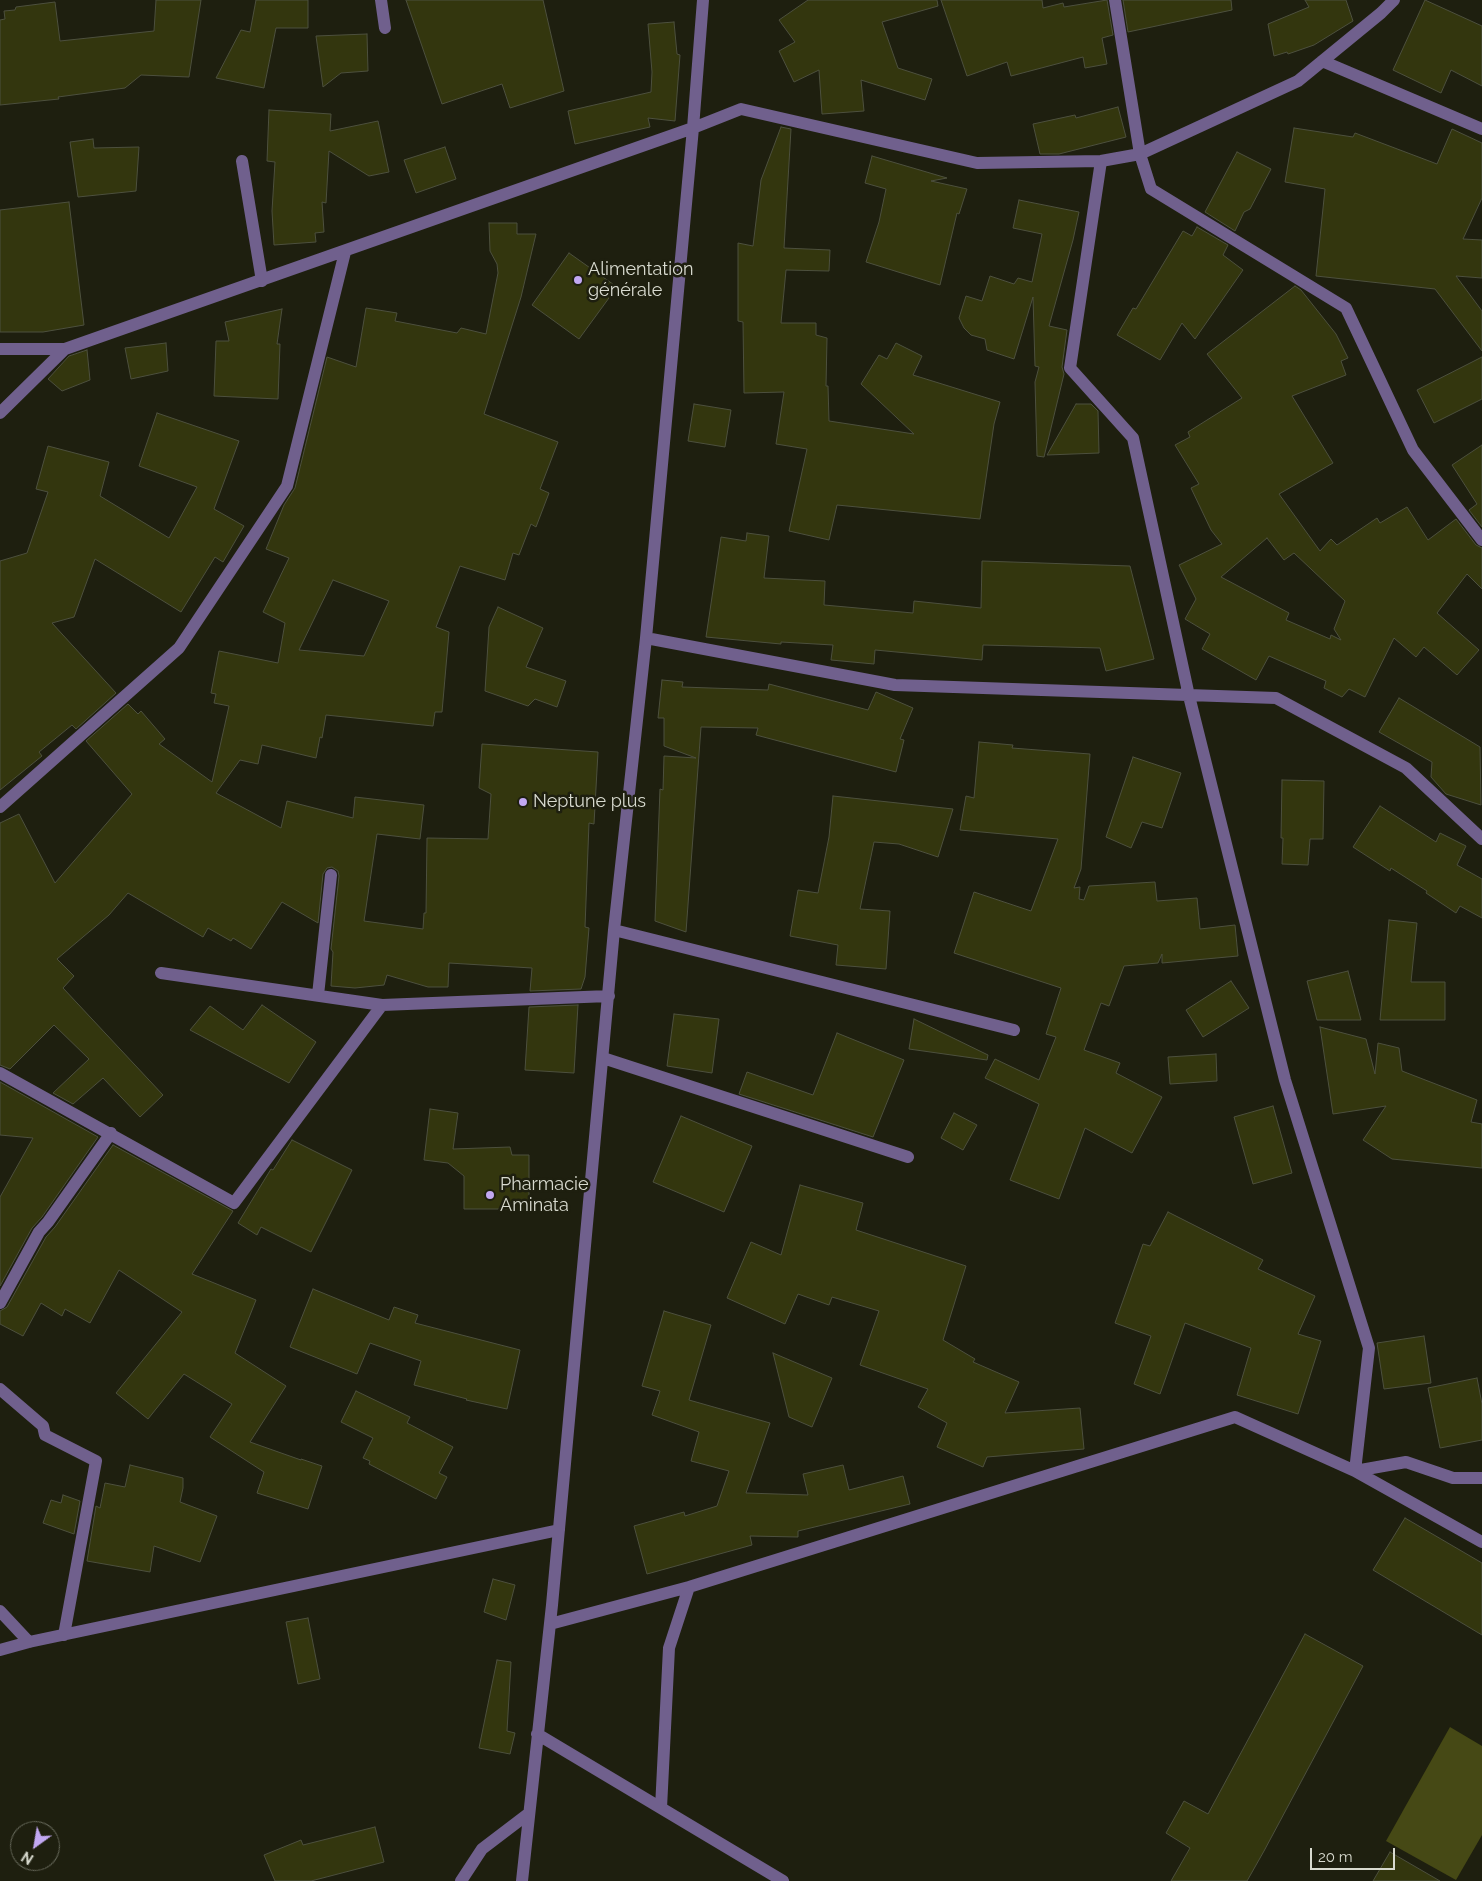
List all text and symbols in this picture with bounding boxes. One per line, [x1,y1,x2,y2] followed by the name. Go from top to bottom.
[588,259,693,302] place label: Alimentation générale
[572,274,584,286] marker: Alimentation générale
[533,791,646,813] place label: Neptune plus
[517,796,529,808] marker: Neptune plus
[500,1174,589,1216] place label: Pharmacie Aminata
[484,1189,496,1201] marker: Pharmacie Aminata
[10,1821,60,1871] north arrow
[1312,1838,1397,1870] scale bar
[19,1848,36,1867] text: N
[1318,1848,1353,1866] text: 20 m

